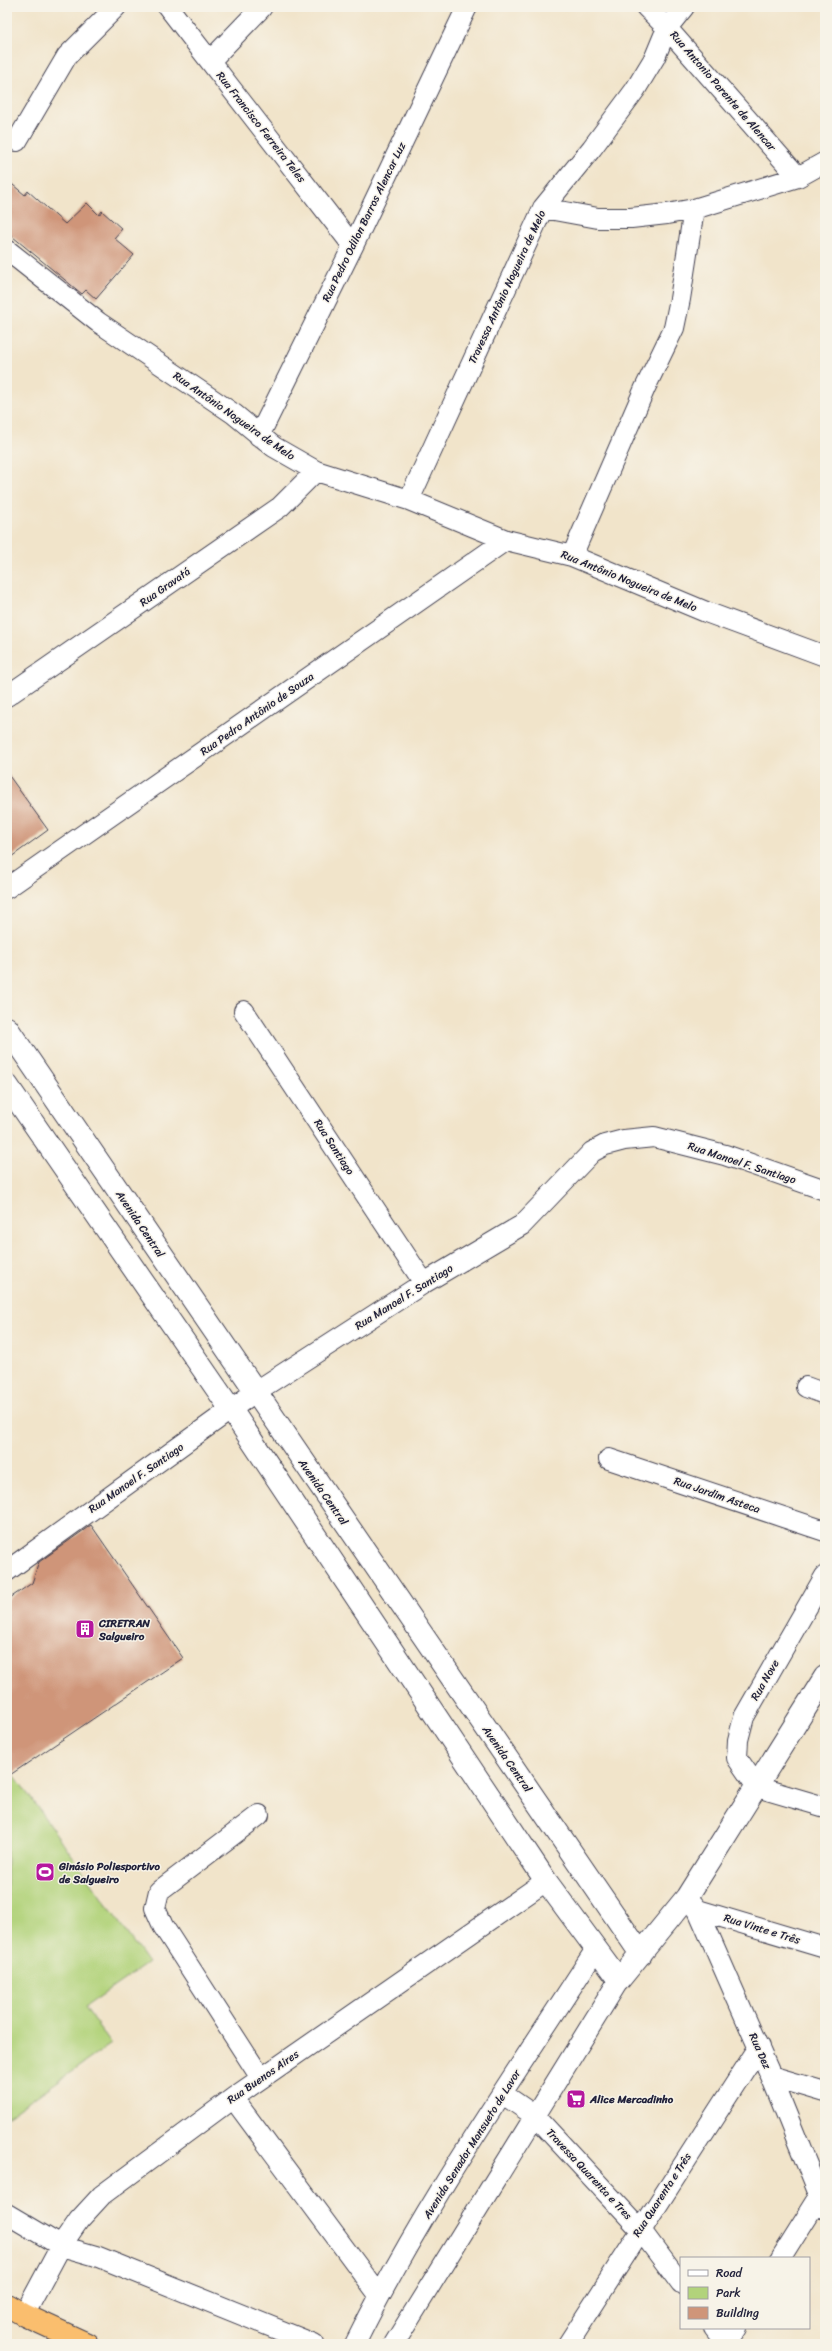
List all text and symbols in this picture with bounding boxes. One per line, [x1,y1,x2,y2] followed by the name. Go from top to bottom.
[665,26,782,157] street label: Rua Antonio Parente de Alencar
[211,67,311,188] street label: Rua Francisco Ferreira Teles
[317,138,411,305] street label: Rua Pedro Odilon Barros Alencar Luz
[463,207,551,367] street label: Travessa Antônio Nogueira de Melo
[169,367,299,466] street label: Rua Antônio Nogueira de Melo
[558,545,700,617] street label: Rua Antônio Nogueira de Melo
[136,562,195,612] street label: Rua Gravatá
[196,667,318,761] street label: Rua Pedro Antônio de Souza
[309,1115,360,1179] street label: Rua Santiago
[685,1137,799,1190] street label: Rua Manoel F. Santiago
[110,1186,170,1262] street label: Avenida Central
[351,1259,457,1335] street label: Rua Manoel F. Santiago
[84,1438,188,1518] street label: Rua Manoel F. Santiago
[292,1454,354,1530] street label: Avenida Central
[671,1471,763,1519] street label: Rua Jardim Asteca
[98,1614,150,1646] place label: CIRETRAN Salgueiro
[74,1618,96,1640] building icon: CIRETRAN Salgueiro
[746,1656,785,1704] street label: Rua Nove
[476,1721,538,1797] street label: Avenida Central
[58,1857,160,1889] place label: Ginásio Poliesportivo de Salgueiro
[34,1861,56,1883] sports icon: Ginásio Poliesportivo de Salgueiro
[721,1908,803,1950] street label: Rua Vinte e Três
[744,2030,777,2073] street label: Rua Dez
[223,2044,304,2109] street label: Rua Buenos Aires
[417,2065,526,2223] street label: Avenida Senador Mansueto de Lavor
[565,2088,587,2110] supermarket icon: Alice Mercadinho
[589,2090,674,2109] place label: Alice Mercadinho
[541,2124,637,2224] street label: Travessa Quarenta e Tres
[628,2148,697,2241] street label: Rua Quarenta e Três
[680,2257,810,2329] legend
[716,2262,743,2284] text: Road
[716,2282,741,2304] text: Park
[716,2302,759,2324] text: Building

